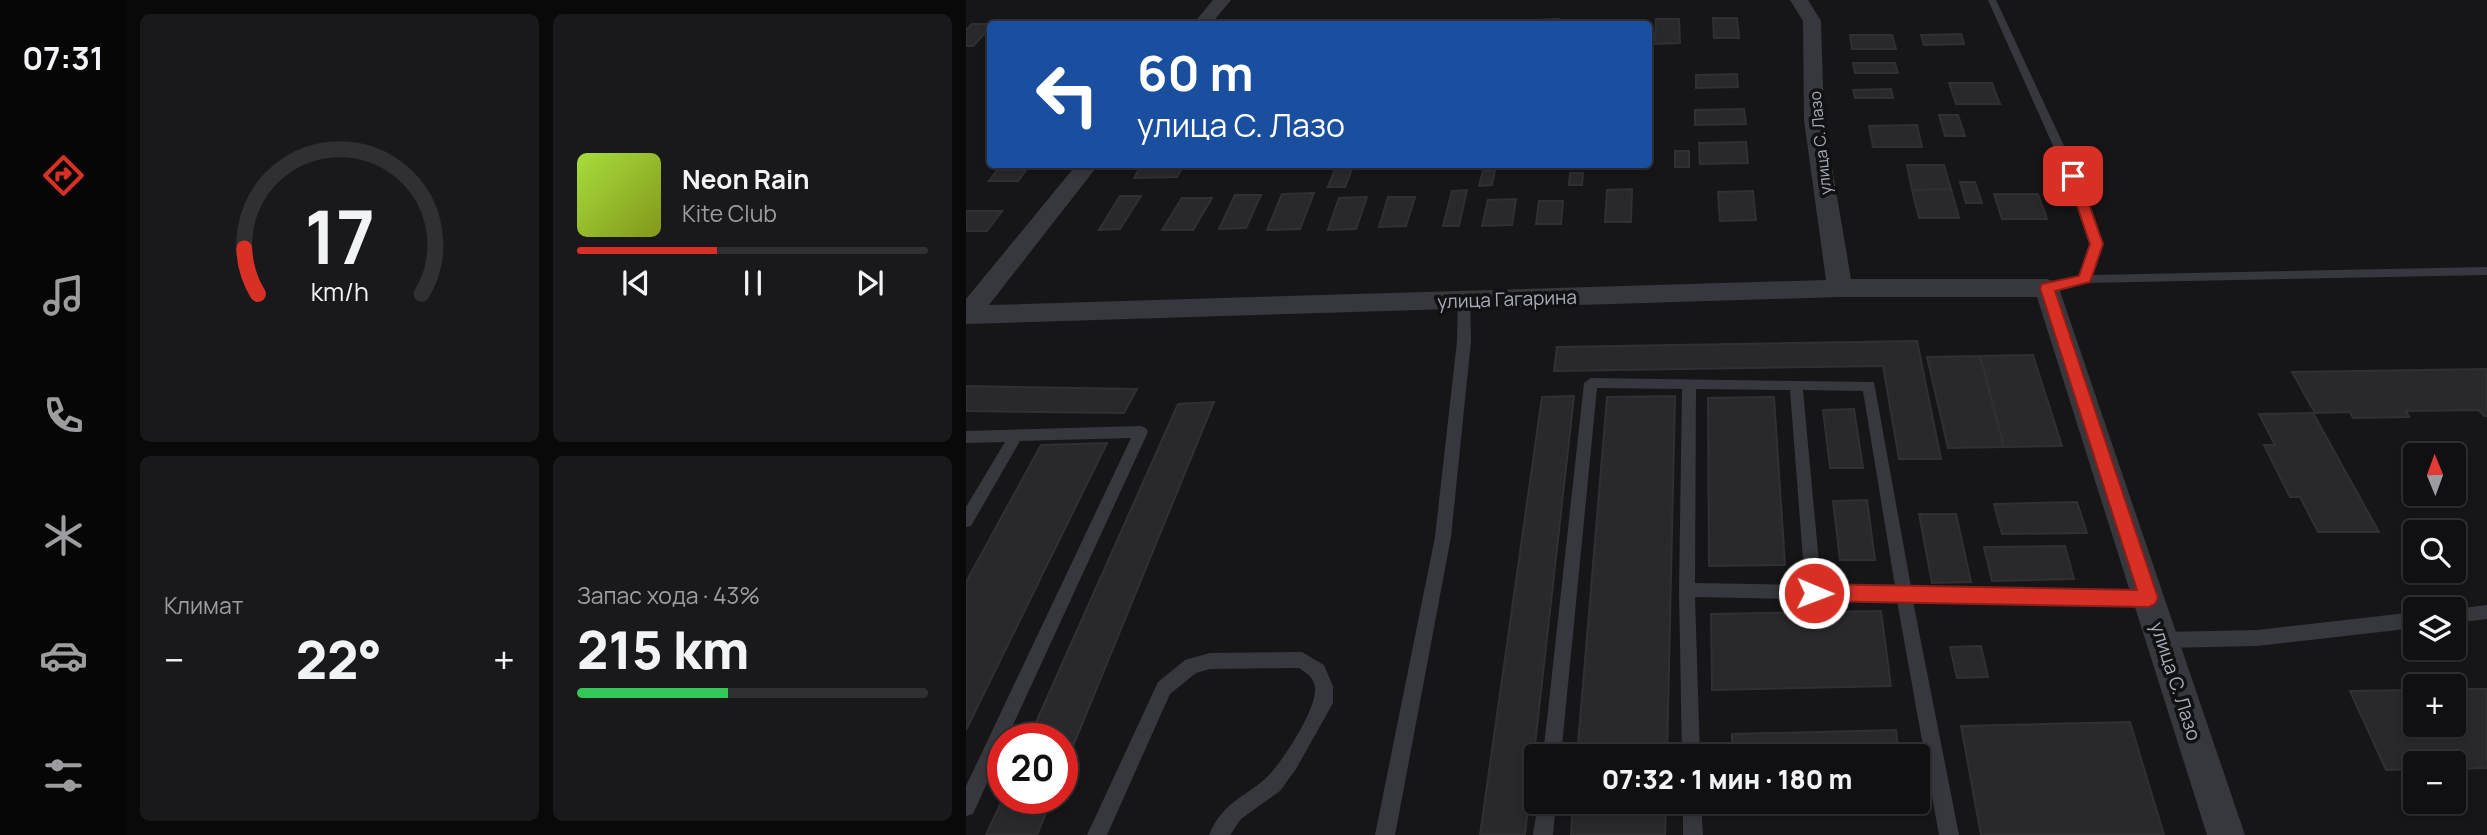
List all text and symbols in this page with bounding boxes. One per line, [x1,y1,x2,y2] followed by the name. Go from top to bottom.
[22,36,104,80] text: 07:31
[1137,39,1254,106] text: 60 m
[1022,49,1113,140] icon: left
[1804,90,1836,196] street label: улица С. Лазо
[1137,103,1345,147] text: улица С. Лазо
[2043,146,2103,206] pin
[39,151,88,200] icon: directions
[2054,157,2092,195] icon: arrive
[682,161,810,197] text: Neon Rain
[304,186,375,286] text: 17
[682,197,777,229] text: Kite Club
[617,264,655,302] icon: previous
[734,264,772,302] icon: pause
[851,264,889,302] icon: next
[39,271,88,320] icon: music
[310,274,369,309] text: km/h
[1437,284,1577,314] street label: улица Гагарина
[39,391,88,440] icon: phone
[2403,443,2466,506] north arrow
[2403,443,2466,814] map controls
[39,511,88,560] icon: climate
[2403,520,2466,583] button: search
[1777,556,1851,630] position arrow
[577,579,760,611] text: Запас хода · 43%
[164,589,243,621] text: Климат
[2403,597,2466,660] button: layers
[577,614,749,685] text: 215 km
[2145,618,2207,744] street label: улица С. Лазо
[296,624,382,695] text: 22°
[39,631,88,680] icon: car
[164,633,185,685] text: −
[493,633,515,685] text: +
[2403,674,2466,737] button: +
[987,723,1078,814] speed limit sign: 20
[39,751,88,800] icon: filters
[2403,751,2466,814] button: −
[1602,761,1852,797] text: 07:32 · 1 мин · 180 m

